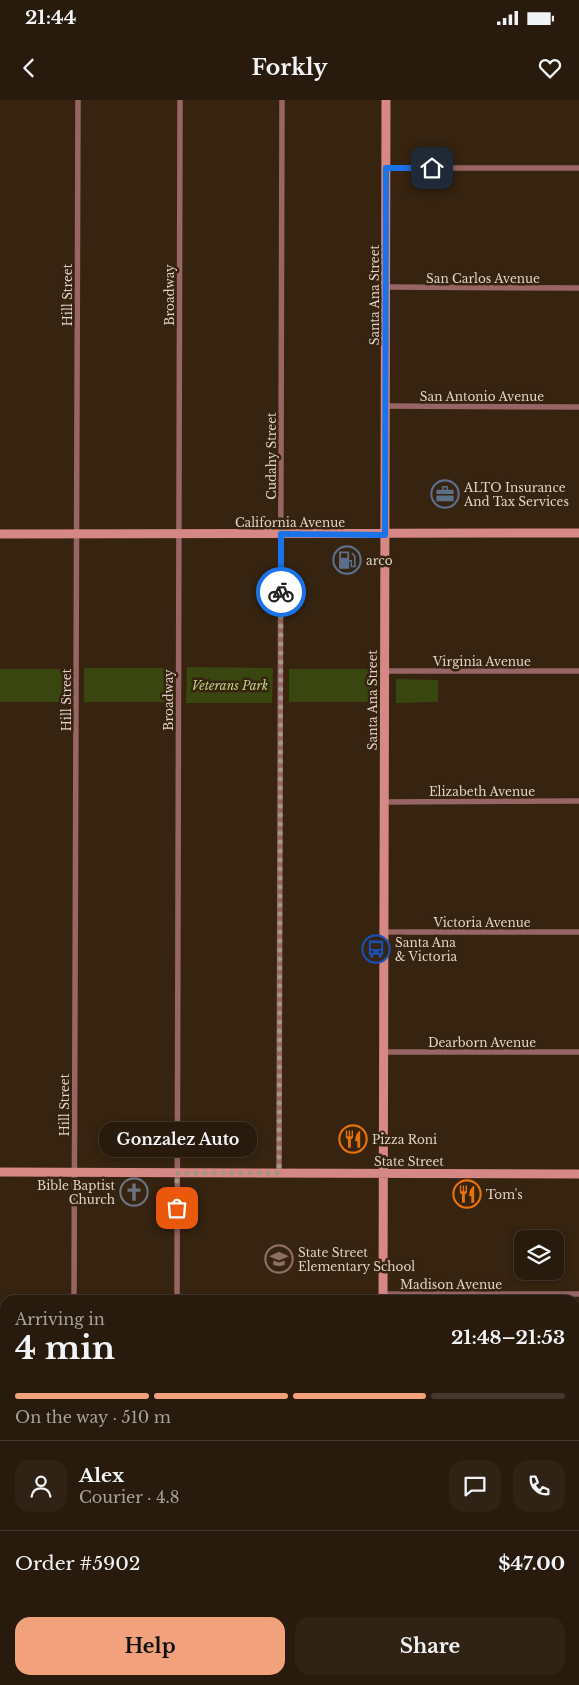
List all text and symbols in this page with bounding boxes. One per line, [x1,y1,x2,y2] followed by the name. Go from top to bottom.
[25,6,76,29] text: 21:44
[15,54,43,82] icon: back
[251,54,328,81] text: Forkly
[536,54,564,82] icon: heart
[411,147,453,189] pin
[418,154,446,182] icon: home
[367,244,382,345] street label: Santa Ana Street
[60,263,75,326] street label: Hill Street
[162,264,177,326] street label: Broadway
[426,271,540,286] street label: San Carlos Avenue
[420,389,544,404] street label: San Antonio Avenue
[264,412,279,500] street label: Cudahy Street
[430,479,460,509] office icon: ALTO Insurance And Tax Services
[463,480,569,509] place label: ALTO Insurance And Tax Services
[235,515,345,530] street label: California Avenue
[332,545,362,575] fuel station icon: arco
[366,553,393,568] place label: arco
[256,567,306,617] courier
[267,578,295,606] icon: bike
[365,649,380,750] street label: Santa Ana Street
[432,654,531,669] street label: Virginia Avenue
[59,668,74,731] street label: Hill Street
[161,669,176,731] street label: Broadway
[192,678,268,693] park label: Veterans Park
[429,784,535,799] street label: Elizabeth Avenue
[432,915,531,930] street label: Victoria Avenue
[361,934,391,964] bus stop icon: Santa Ana & Victoria
[395,935,458,964] place label: Santa Ana & Victoria
[428,1035,536,1050] street label: Dearborn Avenue
[57,1073,72,1136] street label: Hill Street
[98,1123,256,1158] callout: Gonzalez Auto
[338,1124,368,1154] restaurant icon: Pizza Roni
[117,1129,239,1149] text: Gonzalez Auto
[372,1132,437,1147] place label: Pizza Roni
[374,1154,444,1169] street label: State Street
[119,1177,149,1207] church icon: Bible Baptist Church
[37,1178,115,1207] place label: Bible Baptist Church
[452,1179,482,1209] restaurant icon: Tom's
[156,1187,198,1229] pin
[486,1187,523,1202] place label: Tom's
[163,1194,191,1222] icon: bag
[514,1230,564,1280] map controls
[514,1230,564,1280] button: layers
[264,1244,294,1274] school or university icon: State Street Elementary School
[298,1245,415,1274] place label: State Street Elementary School
[400,1277,502,1292] street label: Madison Avenue
[15,1309,105,1329] text: Arriving in
[451,1326,565,1349] text: 21:48–21:53
[15,1328,115,1368] text: 4 min
[15,1407,171,1427] text: On the way · 510 m
[15,1460,67,1512] button: person
[449,1460,501,1512] button: chat
[513,1460,565,1512] button: phone
[79,1464,124,1487] text: Alex
[79,1487,180,1507] text: Courier · 4.8
[15,1552,141,1575] text: Order #5902
[498,1552,565,1575] text: $47.00
[15,1617,285,1675] button: Help
[295,1617,565,1675] button: Share

